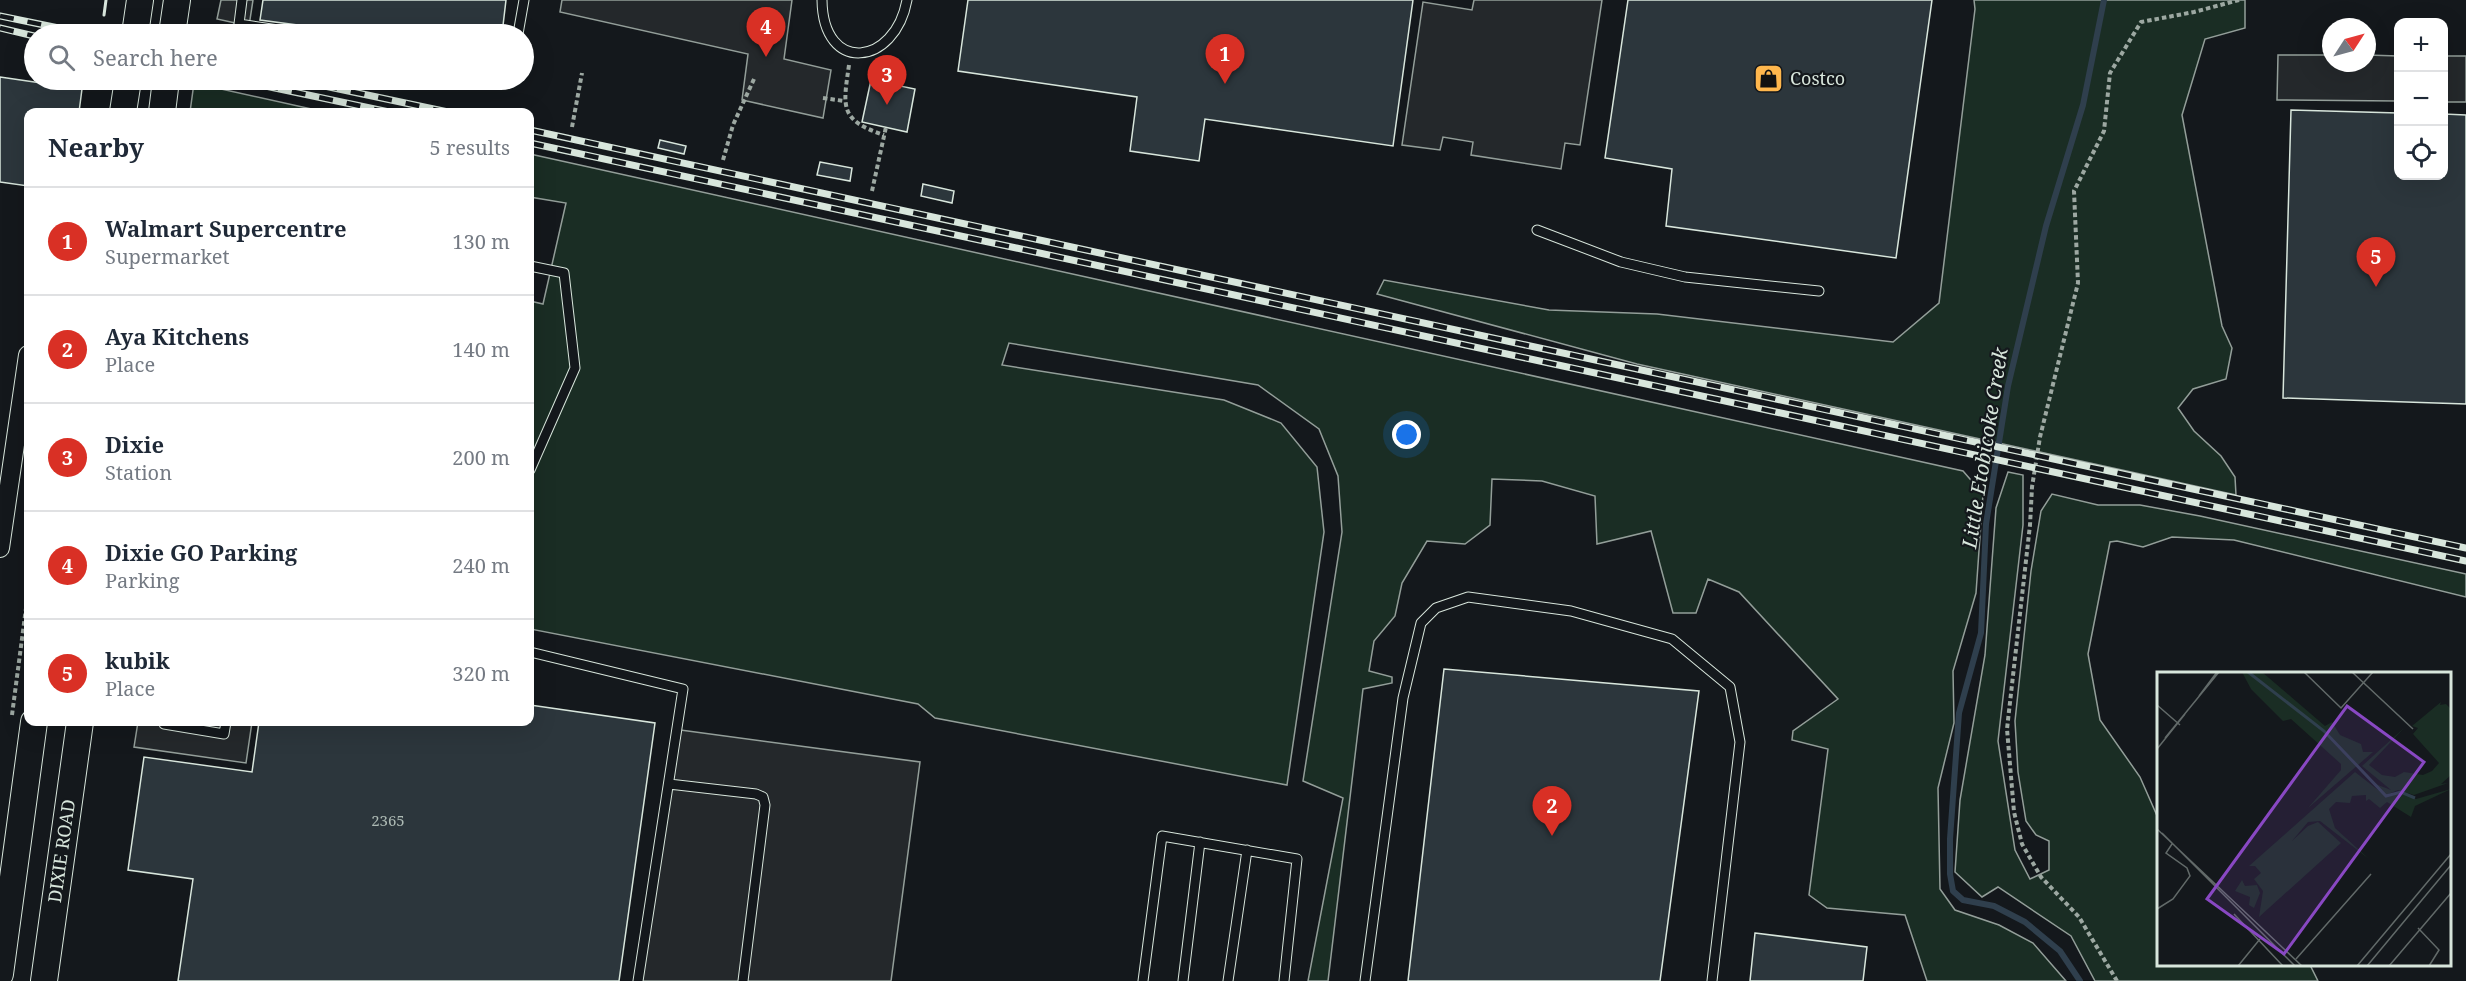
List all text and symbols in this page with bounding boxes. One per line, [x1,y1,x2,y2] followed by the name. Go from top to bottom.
[746,8,786,57] pin: 4
[2322,18,2376,72] north arrow
[2394,18,2448,180] map controls
[2394,18,2448,72] button: +
[24,24,534,90] search box
[1206,34,1244,84] pin: 1
[45,41,78,74] icon: search
[93,42,218,72] text: Search here
[868,56,906,105] pin: 3
[1753,63,1785,95] shop icon: Costco
[1790,66,1845,90] place label: Costco
[2394,72,2448,126] button: −
[2394,126,2448,180] button: locate
[48,129,144,165] text: Nearby
[430,134,510,161] text: 5 results
[105,213,347,243] text: Walmart Supercentre
[62,228,73,255] text: 1
[452,228,510,255] text: 130 m
[2356,238,2396,287] pin: 5
[105,243,230,270] text: Supermarket
[105,321,249,351] text: Aya Kitchens
[62,336,73,363] text: 2
[452,336,510,363] text: 140 m
[1955,345,2014,551] water label: Little Etobicoke Creek
[105,351,155,378] text: Place
[1392,420,1421,449] your location
[105,429,164,459] text: Dixie
[62,444,73,471] text: 3
[452,444,510,471] text: 200 m
[105,459,172,486] text: Station
[105,537,297,567] text: Dixie GO Parking
[62,552,73,579] text: 4
[452,552,510,579] text: 240 m
[105,567,180,594] text: Parking
[105,645,170,675] text: kubik
[62,660,73,687] text: 5
[452,660,510,687] text: 320 m
[2157,672,2451,966] inset map
[105,675,155,702] text: Place
[1532,786,1572,836] pin: 2
[42,798,80,904] street label: DIXIE ROAD
[371,810,405,830] house number: 2365

